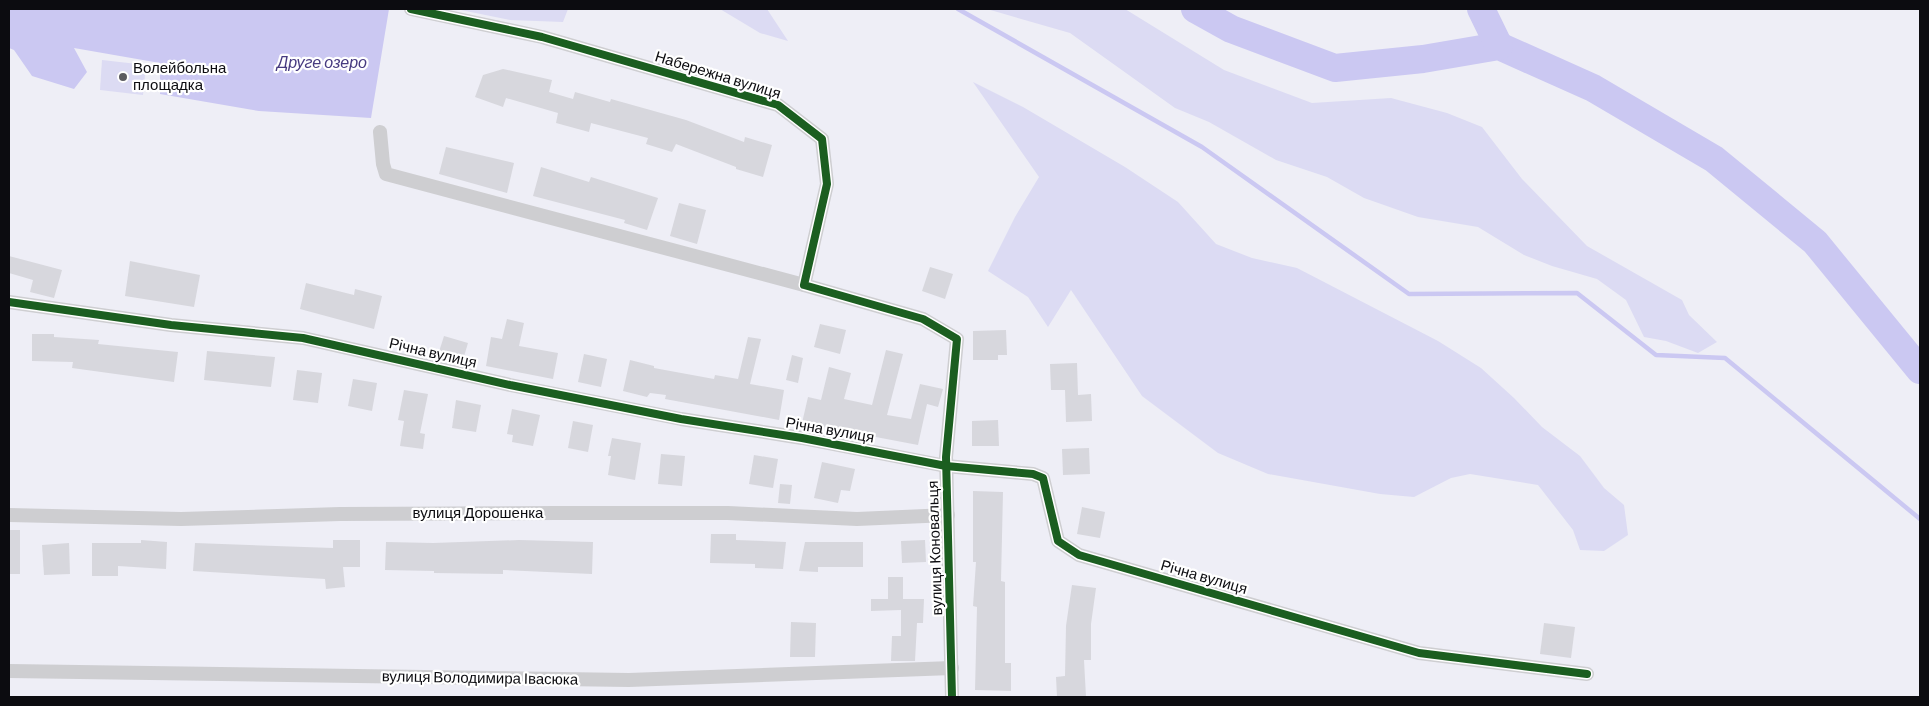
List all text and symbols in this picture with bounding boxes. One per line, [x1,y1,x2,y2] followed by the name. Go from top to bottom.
[653,46,783,102] street label: Набережна вулиця
[275,52,367,71] water label: Друге озеро
[133,58,227,93] place label: Волейбольна площадка
[117,71,129,83] marker: Волейбольна площадка
[388,333,479,371] street label: Річна вулиця
[785,412,876,446] street label: Річна вулиця
[923,480,945,616] street label: вулиця Коновальця
[413,503,544,521] street label: вулиця Дорошенка
[1159,555,1250,597] street label: Річна вулиця
[382,666,579,688] street label: вулиця Володимира Івасюка

